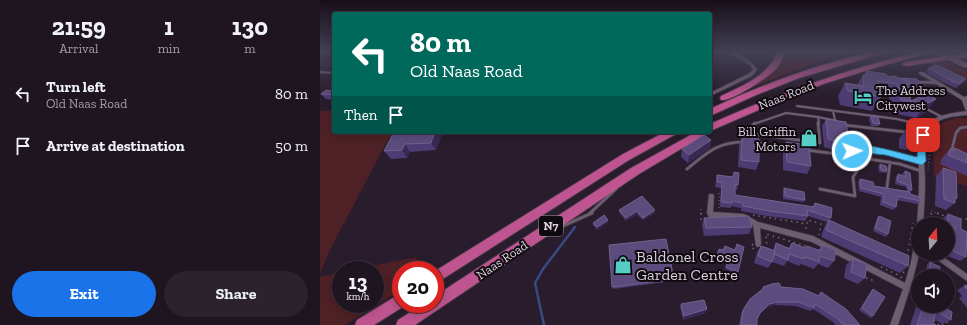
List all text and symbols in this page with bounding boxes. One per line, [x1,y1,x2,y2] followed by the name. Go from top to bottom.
[52,12,106,41] text: 21:59
[164,12,174,41] text: 1
[232,12,268,41] text: 130
[410,26,471,59] text: 80 m
[344,28,396,80] icon: left
[59,41,98,56] text: Arrival
[158,41,180,56] text: min
[244,41,256,56] text: m
[410,60,523,82] text: Old Naas Road
[756,77,816,113] street label: Naas Road
[46,78,106,96] text: Turn left
[12,83,34,105] icon: left
[876,83,946,113] place label: The Address Citywest
[275,85,308,103] text: 80 m
[853,87,873,107] hotel icon: The Address Citywest
[46,96,127,111] text: Old Naas Road
[385,104,407,126] icon: arrive
[344,106,377,124] text: Then
[906,118,940,152] pin
[738,124,797,154] place label: Bill Griffin Motors
[912,124,934,146] icon: arrive
[799,128,819,148] shop icon: Bill Griffin Motors
[831,130,873,172] position arrow
[12,135,34,157] icon: arrive
[46,137,185,155] text: Arrive at destination
[275,137,308,155] text: 50 m
[539,216,563,236] road number: N7
[911,217,955,261] north arrow
[911,217,955,313] map controls
[474,237,530,283] street label: Naas Road
[636,247,739,284] place label: Baldonel Cross Garden Centre
[613,255,633,275] shop icon: Baldonel Cross Garden Centre
[392,261,444,313] speed limit sign: 20
[911,269,955,313] button: sound
[349,270,367,294] text: 13
[12,271,156,317] button: Exit
[164,271,308,317] button: Share
[347,291,369,303] text: km/h

